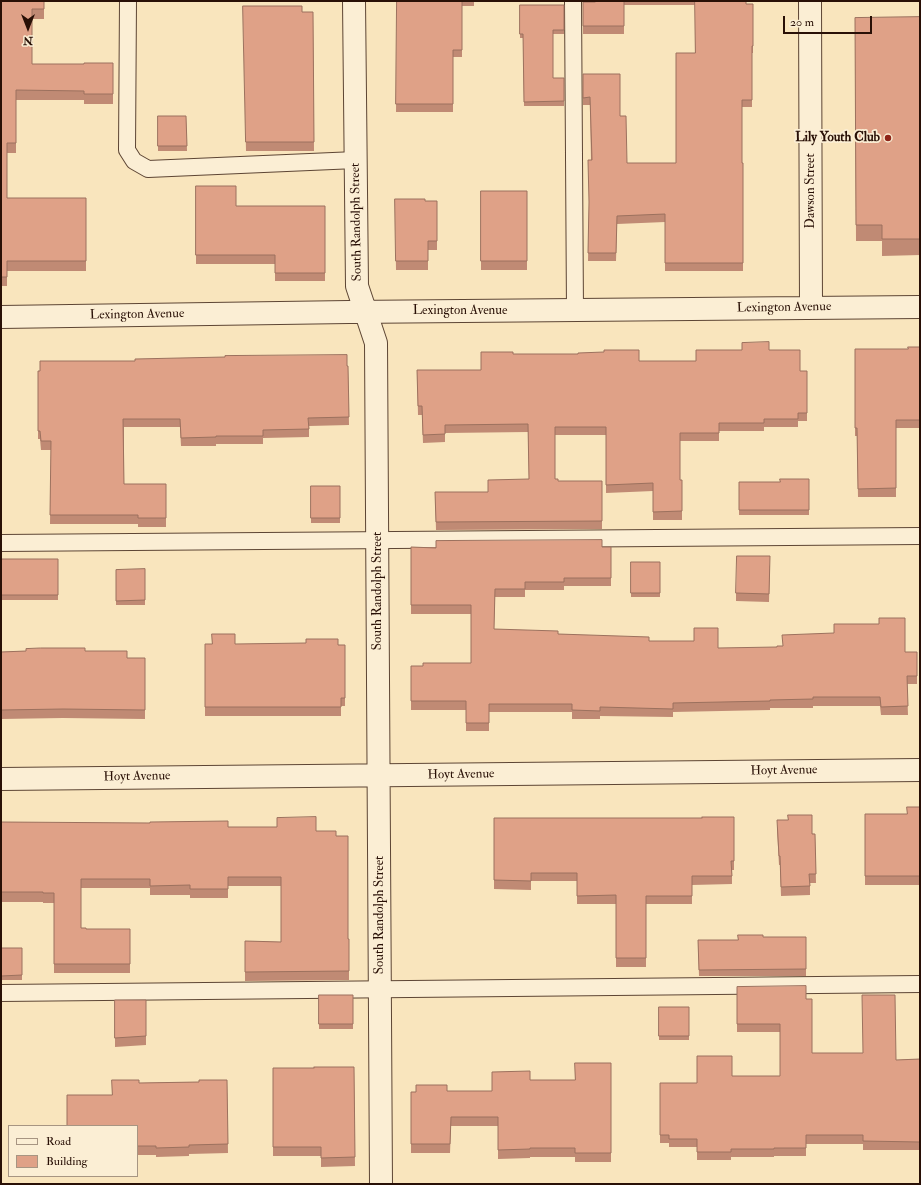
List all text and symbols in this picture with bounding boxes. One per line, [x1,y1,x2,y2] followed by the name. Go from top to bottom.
[8,8,48,48] north arrow
[785,8,874,34] scale bar
[790,15,814,30] text: 20 m
[23,34,33,47] text: N
[795,130,880,146] place label: Lily Youth Club
[883,133,893,143] marker: Lily Youth Club
[803,153,819,229] street label: Dawson Street
[348,163,366,281] street label: South Randolph Street
[737,299,831,317] street label: Lexington Avenue
[413,303,507,319] street label: Lexington Avenue
[90,306,184,324] street label: Lexington Avenue
[370,532,386,650] street label: South Randolph Street
[750,763,818,779] street label: Hoyt Avenue
[427,767,495,783] street label: Hoyt Avenue
[103,769,171,785] street label: Hoyt Avenue
[372,856,388,974] street label: South Randolph Street
[8,1125,138,1177] legend
[46,1134,71,1149] text: Road
[46,1154,87,1169] text: Building

